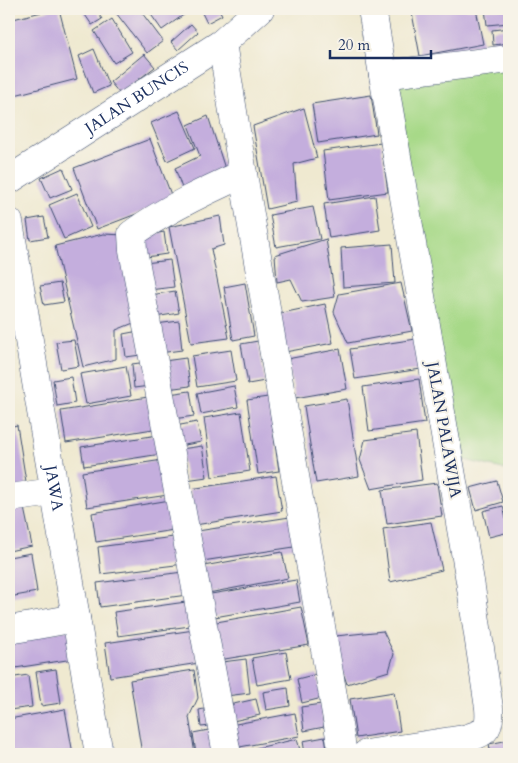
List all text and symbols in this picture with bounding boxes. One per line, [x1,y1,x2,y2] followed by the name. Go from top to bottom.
[330,28,432,60] scale bar
[338,35,370,55] text: 20 m
[79,56,193,140] street label: JALAN BUNCIS
[421,358,467,500] street label: JALAN PALAWIJA
[39,462,69,513] street label: JAWA

